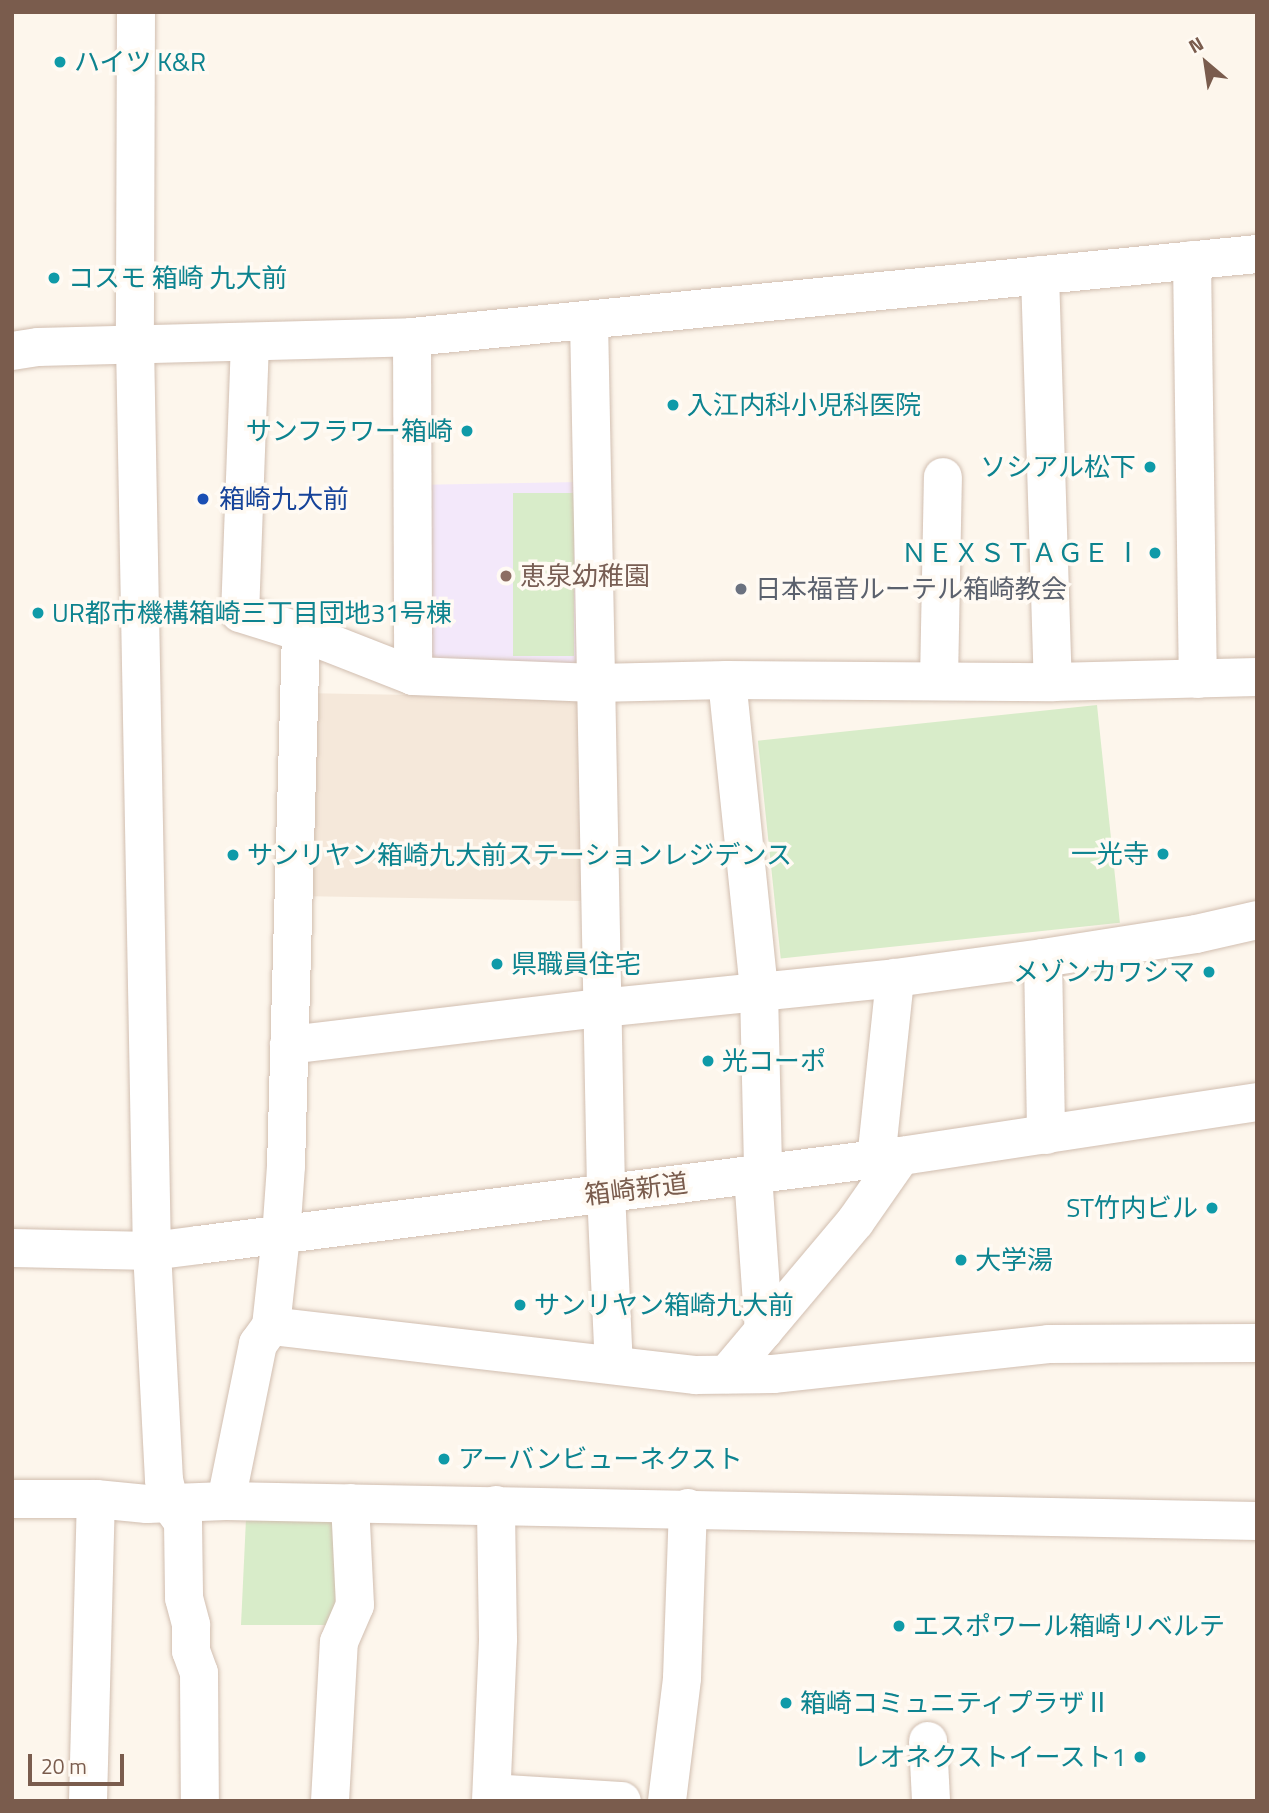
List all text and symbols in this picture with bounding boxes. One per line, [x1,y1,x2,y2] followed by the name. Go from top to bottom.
[1171,28,1241,98] north arrow
[1183,28,1208,60] text: N
[74,46,206,78] place label: ハイツ K&R
[52,54,68,70] marker: ハイツ K&R
[68,262,287,294] place label: コスモ 箱崎 九大前
[46,270,62,286] marker: コスモ 箱崎 九大前
[687,389,921,421] place label: 入江内科小児科医院
[665,397,681,413] marker: 入江内科小児科医院
[245,415,453,447] place label: サンフラワー箱崎
[459,423,475,439] marker: サンフラワー箱崎
[980,451,1136,483] place label: ソシアル松下
[1142,459,1158,475] marker: ソシアル松下
[219,483,349,515] place label: 箱崎九大前
[193,489,213,509] marker: 箱崎九大前
[901,537,1141,569] place label: ＮＥＸＳＴＡＧＥ Ⅰ
[1147,545,1163,561] marker: ＮＥＸＳＴＡＧＥ Ⅰ
[520,560,650,592] place label: 恵泉幼稚園
[498,568,514,584] marker: 恵泉幼稚園
[755,573,1067,605] place label: 日本福音ルーテル箱崎教会
[733,581,749,597] marker: 日本福音ルーテル箱崎教会
[52,597,452,629] place label: UR都市機構箱崎三丁目団地31号棟
[30,605,46,621] marker: UR都市機構箱崎三丁目団地31号棟
[1071,838,1149,870] place label: 一光寺
[247,839,793,871] place label: サンリヤン箱崎九大前ステーションレジデンス
[1155,846,1171,862] marker: 一光寺
[225,847,241,863] marker: サンリヤン箱崎九大前ステーションレジデンス
[511,948,641,980] place label: 県職員住宅
[489,956,505,972] marker: 県職員住宅
[1013,956,1195,988] place label: メゾンカワシマ
[1201,964,1217,980] marker: メゾンカワシマ
[722,1045,826,1077] place label: 光コーポ
[700,1053,716,1069] marker: 光コーポ
[582,1167,690,1211] street label: 箱崎新道
[1066,1192,1198,1224] place label: ST竹内ビル
[1204,1200,1220,1216] marker: ST竹内ビル
[975,1244,1053,1276] place label: 大学湯
[953,1252,969,1268] marker: 大学湯
[534,1289,794,1321] place label: サンリヤン箱崎九大前
[512,1297,528,1313] marker: サンリヤン箱崎九大前
[458,1443,742,1475] place label: アーバンビューネクスト
[436,1451,452,1467] marker: アーバンビューネクスト
[913,1610,1225,1642] place label: エスポワール箱崎リベルテ
[891,1618,907,1634] marker: エスポワール箱崎リベルテ
[800,1687,1112,1719] place label: 箱崎コミュニティプラザⅡ
[778,1695,794,1711] marker: 箱崎コミュニティプラザⅡ
[32,1740,128,1784] scale bar
[851,1741,1126,1773] place label: レオネクストイースト1
[1132,1749,1148,1765] marker: レオネクストイースト1
[41,1750,87,1782] text: 20 m

